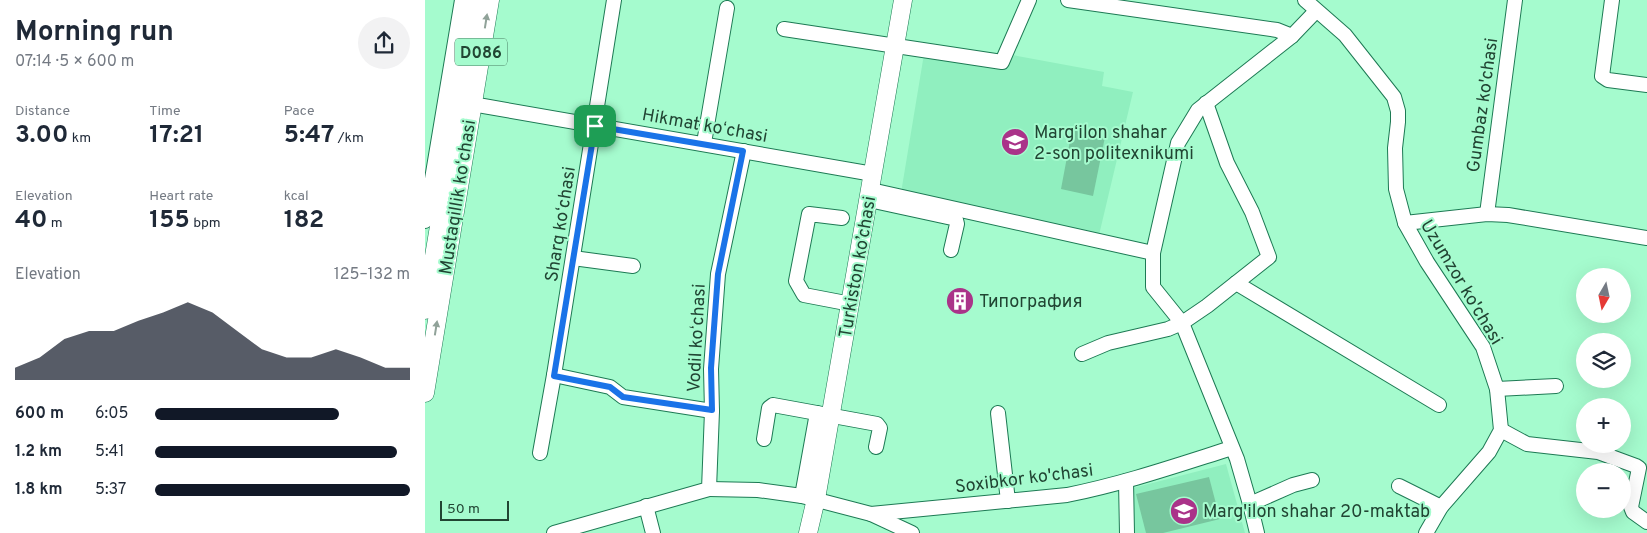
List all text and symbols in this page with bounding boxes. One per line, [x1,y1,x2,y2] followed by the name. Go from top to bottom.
[482,13,490,29] one-way arrow
[15,15,174,51] text: Morning run
[358,17,410,69] button: share
[1463,36,1504,174] street label: Gumbaz ko'chasi
[455,38,507,66] road number: D086
[15,52,134,72] text: 07:14 · 5 × 600 m
[15,103,70,120] text: Distance
[149,103,181,120] text: Time
[284,103,314,120] text: Pace
[640,104,769,149] street label: Hikmat koʻchasi
[574,105,616,147] pin
[581,112,609,140] icon: arrive
[435,118,482,276] street label: Mustaqillik koʻchasi
[15,120,68,152] text: 3.00
[149,120,204,152] text: 17:21
[284,120,335,152] text: 5:47
[1034,122,1194,166] place label: Margʻilon shahar 2-son politexnikumi
[1000,127,1030,157] school or university icon: Margʻilon shahar 2-son politexnikumi
[68,130,91,147] text: km
[335,130,364,147] text: /km
[541,165,582,284] street label: Sharq koʻchasi
[15,188,73,205] text: Elevation
[149,188,213,205] text: Heart rate
[284,188,309,205] text: kcal
[835,195,882,340] street label: Turkiston ko’chasi
[15,205,48,237] text: 40
[149,205,190,237] text: 155
[284,205,324,237] text: 182
[48,215,63,232] text: m
[190,215,221,232] text: bpm
[1414,216,1507,349] street label: Uzumzor ko'chasi
[15,265,81,285] text: Elevation
[334,265,410,285] text: 125–132 m
[1576,268,1631,322] north arrow
[1576,268,1631,518] map controls
[683,283,712,393] street label: Vodil koʻchasi
[945,286,975,316] building icon: Типография
[979,291,1082,314] place label: Типография
[432,320,440,336] one-way arrow
[1576,333,1631,388] button: layers
[1576,398,1631,453] button: +
[15,404,64,424] text: 600 m
[95,404,128,424] text: 6:05
[15,442,62,462] text: 1.2 km
[95,442,124,462] text: 5:41
[954,460,1095,499] street label: Soxibkor ko'chasi
[1576,463,1631,518] button: −
[15,480,62,500] text: 1.8 km
[95,480,126,500] text: 5:37
[1169,496,1199,526] school or university icon: Marg'ilon shahar 20-maktab
[440,498,509,521] scale bar
[447,501,480,518] text: 50 m
[1203,501,1430,524] place label: Marg'ilon shahar 20-maktab

